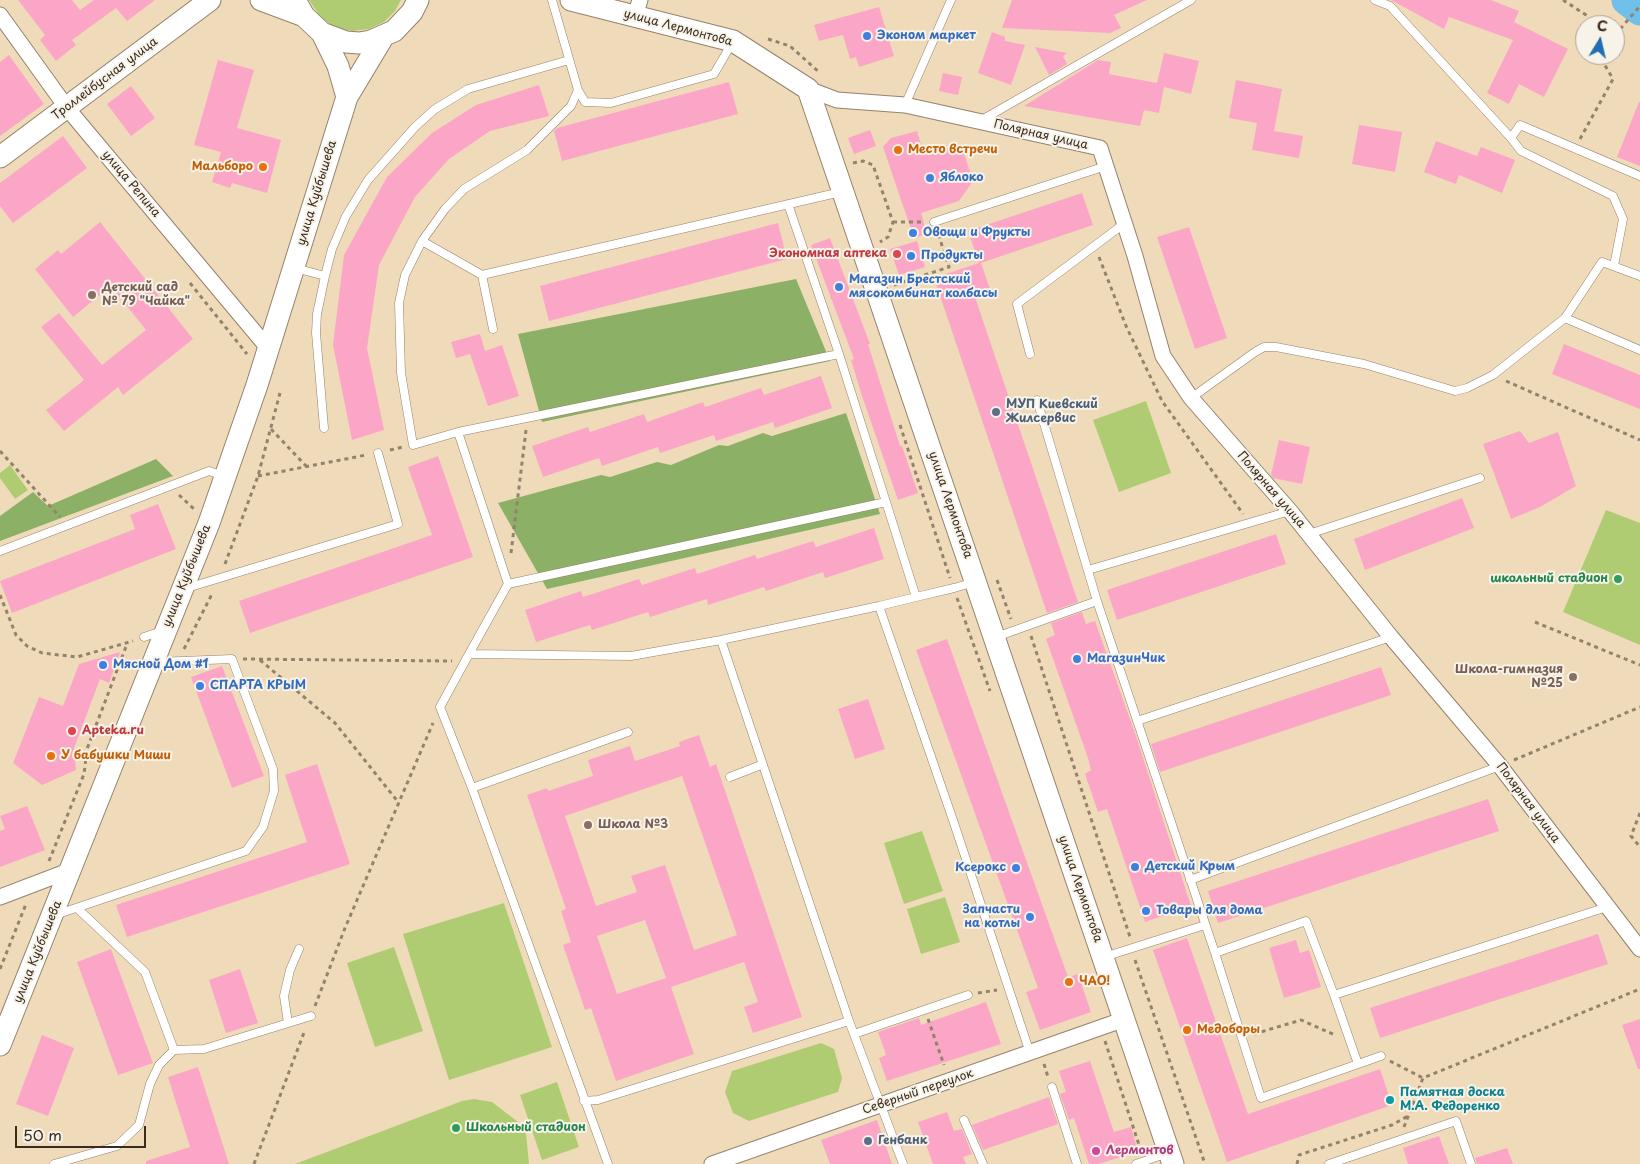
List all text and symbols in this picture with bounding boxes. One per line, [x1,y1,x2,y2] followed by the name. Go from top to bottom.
[622,7,734,49] street label: улица Лермонтова
[1595,14,1609,37] text: С
[1575,15,1625,65] north arrow
[877,29,976,43] place label: Эконом маркет
[861,30,873,42] marker: Эконом маркет
[49,35,161,123] street label: Троллейбусная улица
[992,117,1090,153] street label: Полярная улица
[294,139,340,247] street label: улица Куйбышева
[908,143,998,157] place label: Место встречи
[892,144,904,156] marker: Место встречи
[99,148,163,220] street label: улица Репина
[192,160,253,174] place label: Мальборо
[257,161,269,173] marker: Мальборо
[940,171,983,185] place label: Яблоко
[924,172,936,184] marker: Яблоко
[923,226,1030,240] place label: Овощи и Фрукты
[907,227,919,239] marker: Овощи и Фрукты
[769,247,887,261] place label: Экономная аптека
[891,248,903,260] marker: Экономная аптека
[921,249,983,263] place label: Продукты
[905,250,917,262] marker: Продукты
[849,273,997,301] place label: Магазин Брестский мясокомбинат колбасы
[102,281,190,309] place label: Детский сад № 79 "Чайка"
[833,281,845,293] marker: Магазин Брестский мясокомбинат колбасы
[86,289,98,301] marker: Детский сад № 79 "Чайка"
[1006,398,1098,426] place label: МУП Киевский Жилсервис
[990,406,1002,418] marker: МУП Киевский Жилсервис
[1234,449,1308,531] street label: Полярная улица
[925,450,975,560] street label: улица Лермонтова
[160,523,214,629] street label: улица Куйбышева
[1490,572,1608,586] place label: школьный стадион
[1612,573,1624,585] marker: школьный стадион
[1087,652,1165,666] place label: МагазинЧик
[1071,653,1083,665] marker: МагазинЧик
[113,658,208,672] place label: Мясной Дом #1
[97,659,109,671] marker: Мясной Дом #1
[1455,663,1563,691] place label: Школа-гимназия №25
[1567,671,1579,683] marker: Школа-гимназия №25
[210,679,306,693] place label: СПАРТА КРЫМ
[194,680,206,692] marker: СПАРТА КРЫМ
[82,724,144,738] place label: Apteka.ru
[66,725,78,737] marker: Apteka.ru
[61,749,171,763] place label: У бабушки Миши
[45,750,57,762] marker: У бабушки Миши
[1493,760,1563,846] street label: Полярная улица
[598,818,668,832] place label: Школа №3
[582,819,594,831] marker: Школа №3
[1055,834,1105,944] street label: улица Лермонтова
[1145,860,1235,874] place label: Детский Крым
[955,861,1006,875] place label: Ксерокс
[1129,861,1141,873] marker: Детский Крым
[1010,862,1022,874] marker: Ксерокс
[11,899,65,1005] street label: улица Куйбышева
[963,903,1020,931] place label: Запчасти на котлы
[1156,904,1263,918] place label: Товары для дома
[1140,905,1152,917] marker: Товары для дома
[1024,911,1036,923] marker: Запчасти на котлы
[1079,975,1110,989] place label: ЧАО!
[1063,976,1075,988] marker: ЧАО!
[1197,1023,1260,1037] place label: Медоборы
[1181,1024,1193,1036] marker: Медоборы
[861,1066,975,1118] street label: Северный переулок
[1400,1086,1505,1114] place label: Памятная доска М.А. Федоренко
[1384,1094,1396,1106] marker: Памятная доска М.А. Федоренко
[18,1116,149,1148] scale bar
[466,1121,586,1135] place label: Школьный стадион
[450,1122,462,1134] marker: Школьный стадион
[23,1123,62,1146] text: 50 m
[878,1134,927,1148] place label: Генбанк
[862,1135,874,1147] marker: Генбанк
[1106,1144,1173,1158] place label: Лермонтов
[1090,1145,1102,1157] marker: Лермонтов

